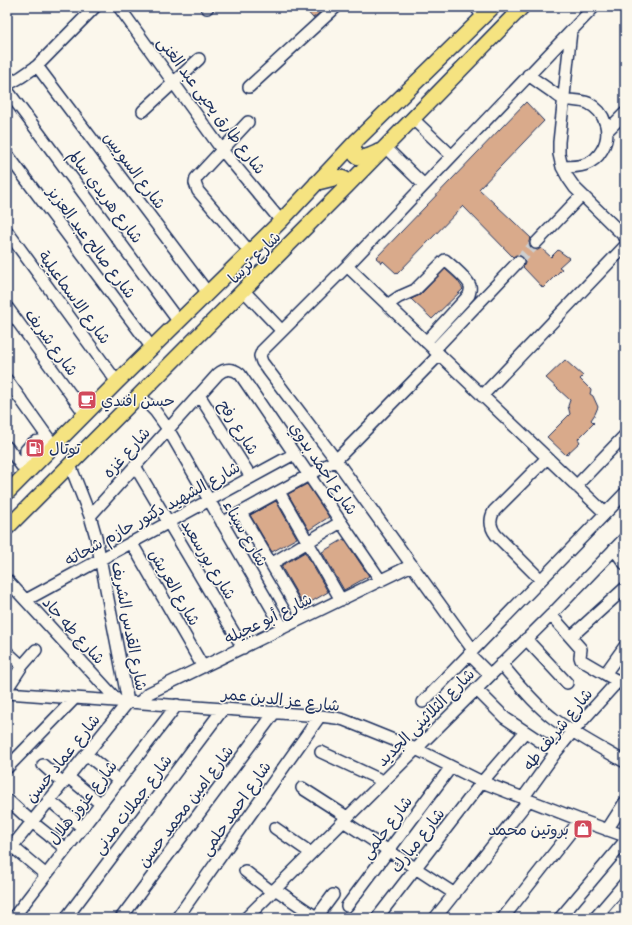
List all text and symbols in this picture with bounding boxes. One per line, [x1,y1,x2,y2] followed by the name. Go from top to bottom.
[150,33,270,180] street label: شارع طارق يحيى عبد الغنى
[96,128,170,215] street label: شارع السويس
[61,146,147,249] street label: شارع هريدي سالم
[39,181,140,305] street label: شارع صالح عبد العزيز
[224,227,287,290] street label: شارع ترسا
[31,247,115,350] street label: شارع الاسماعيلية
[18,305,82,382] street label: شارع شريف
[76,389,98,411] cafe icon: حسن افندي
[101,391,175,414] place label: حسن افندي
[211,396,263,460] street label: شارع رفح
[282,418,362,521] street label: شارع احمد بدوي
[99,423,157,484] street label: شارع غزه
[24,437,46,459] fuel station icon: توتال
[49,439,81,462] place label: توتال
[61,457,245,573] street label: شارع الشهيد دكتور حازم شحاته
[216,497,272,572] street label: شارع سيناء
[174,516,240,605] street label: شارع بورسعيد
[142,546,204,631] street label: شارع العريش
[104,560,151,693] street label: شارع القدس الشريف
[221,589,317,651] street label: شارع أبو عجيله
[35,593,109,671] street label: شارع طه جاد
[372,664,481,773] street label: شارع الثلاثينى الجديد
[219,684,341,719] street label: شارع عز الدين عمر
[518,684,599,777] street label: شارع شريف طه
[21,710,107,809] street label: شارع عماد حسن
[133,742,241,873] street label: شارع امين محمد حسن
[89,751,179,860] street label: شارع جملات مدنى
[44,757,124,851] street label: شارع عزوز هلال
[196,757,278,861] street label: شارع احمد حلمى
[357,792,419,865] street label: شارع حلمى
[386,804,452,879] street label: شارع مبارك
[572,818,594,840] shop icon: بروتين محمد
[488,820,569,843] place label: بروتين محمد

